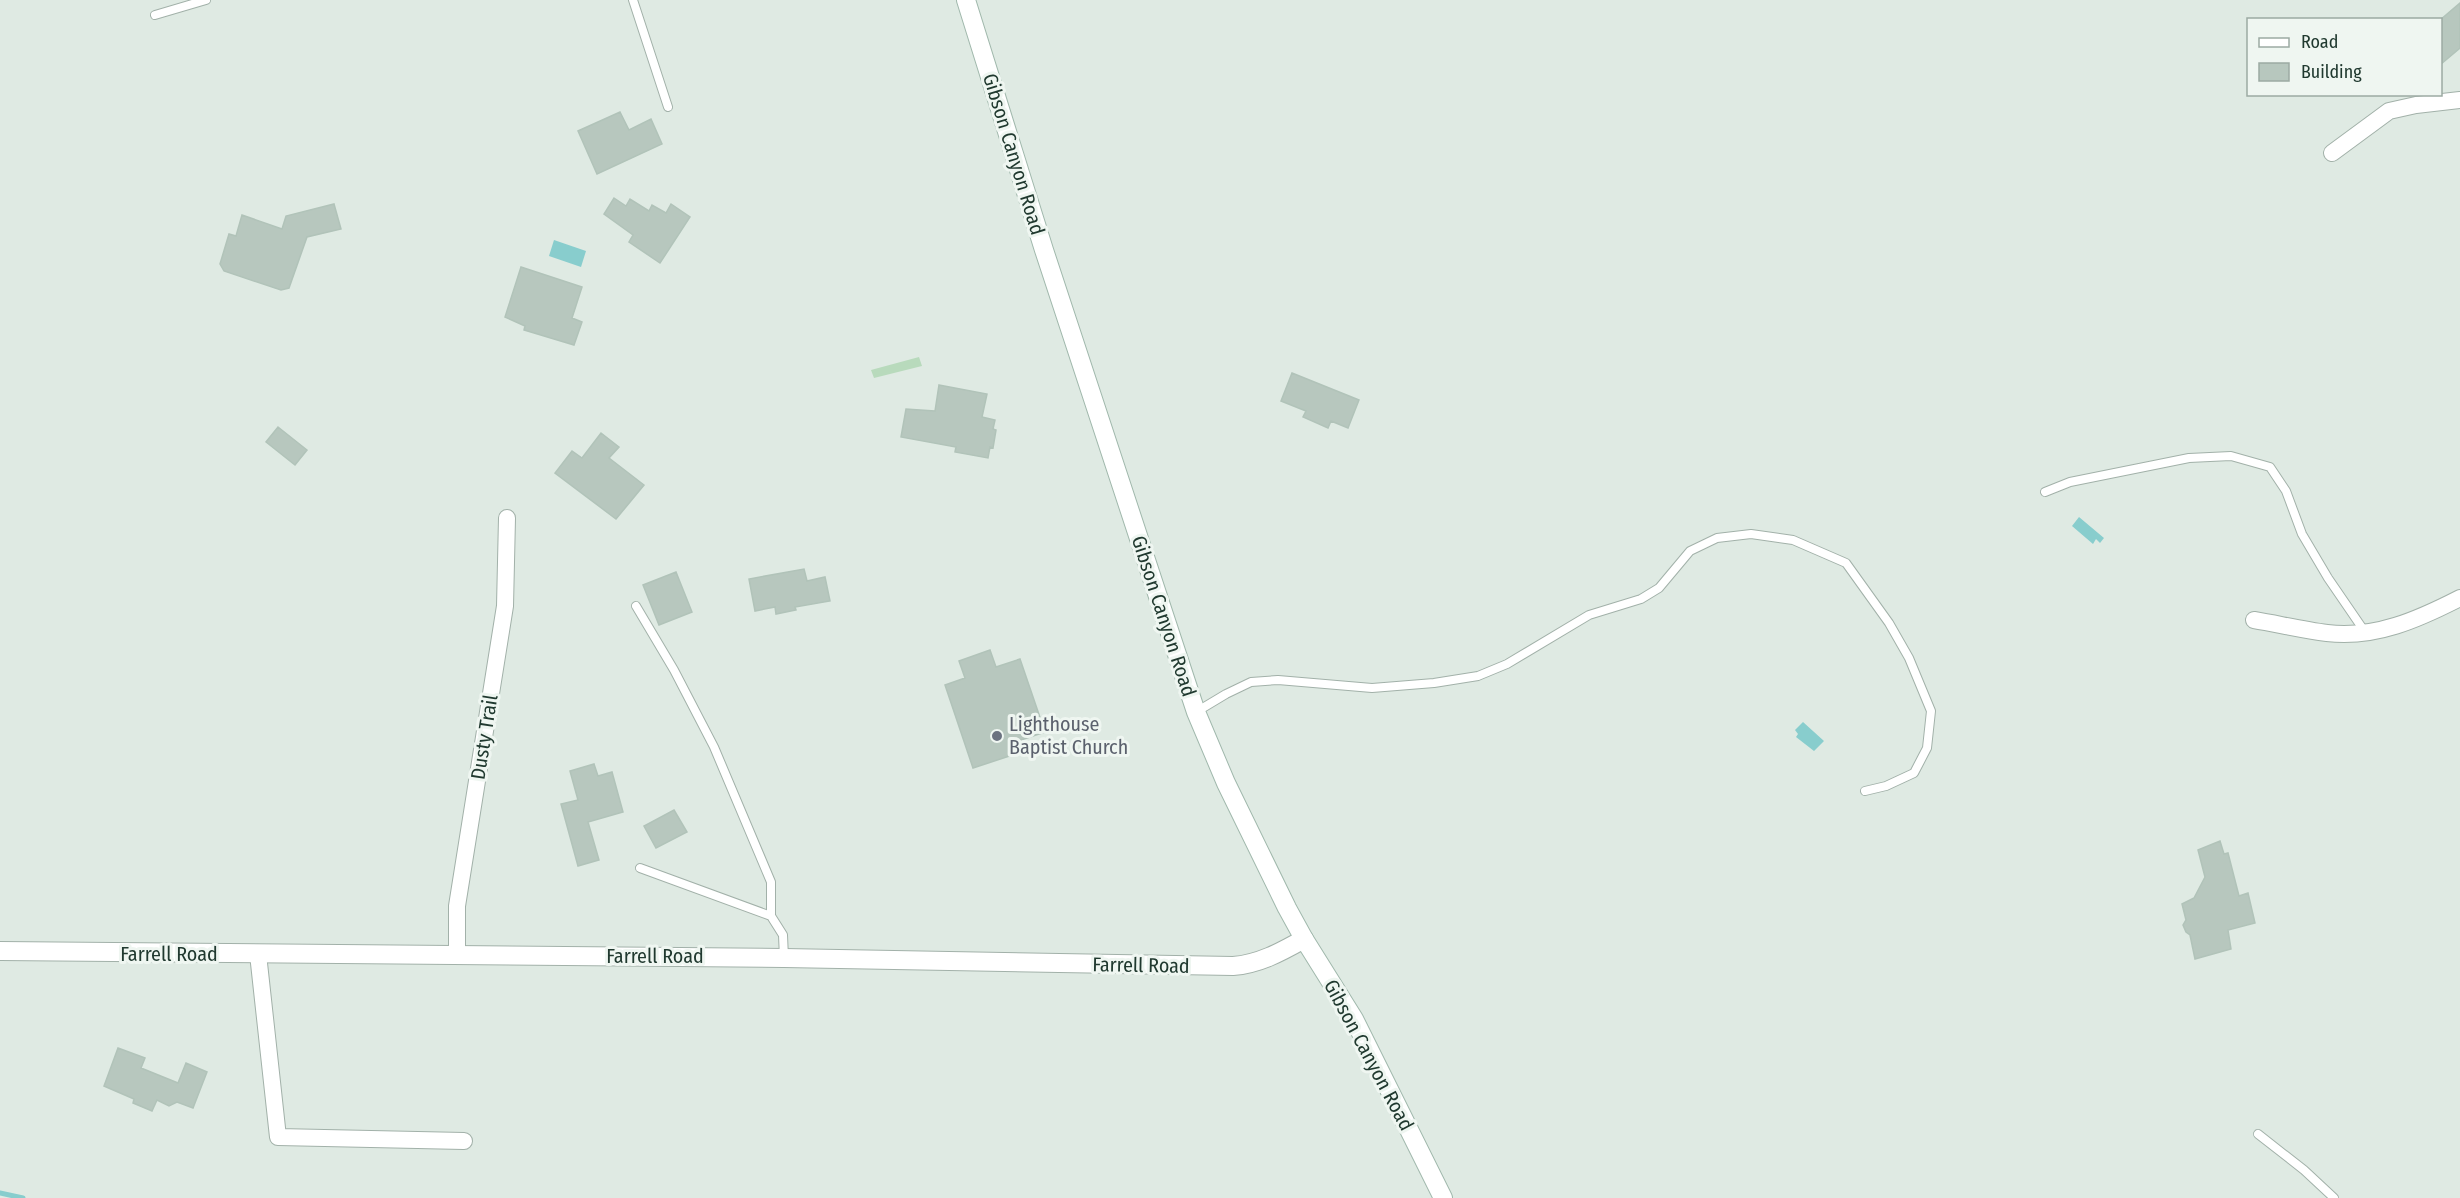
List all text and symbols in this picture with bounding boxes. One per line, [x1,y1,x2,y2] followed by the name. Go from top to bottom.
[2247,18,2442,96] legend
[2301,31,2338,53] text: Road
[2301,61,2362,83] text: Building
[978,70,1050,238] street label: Gibson Canyon Road
[1127,533,1201,699] street label: Gibson Canyon Road
[465,693,503,781] street label: Dusty Trail
[1009,712,1128,759] place label: Lighthouse Baptist Church
[990,729,1004,743] marker: Lighthouse Baptist Church
[120,942,218,966] street label: Farrell Road
[606,944,704,968] street label: Farrell Road
[1092,952,1190,978] street label: Farrell Road
[1319,975,1419,1135] street label: Gibson Canyon Road

